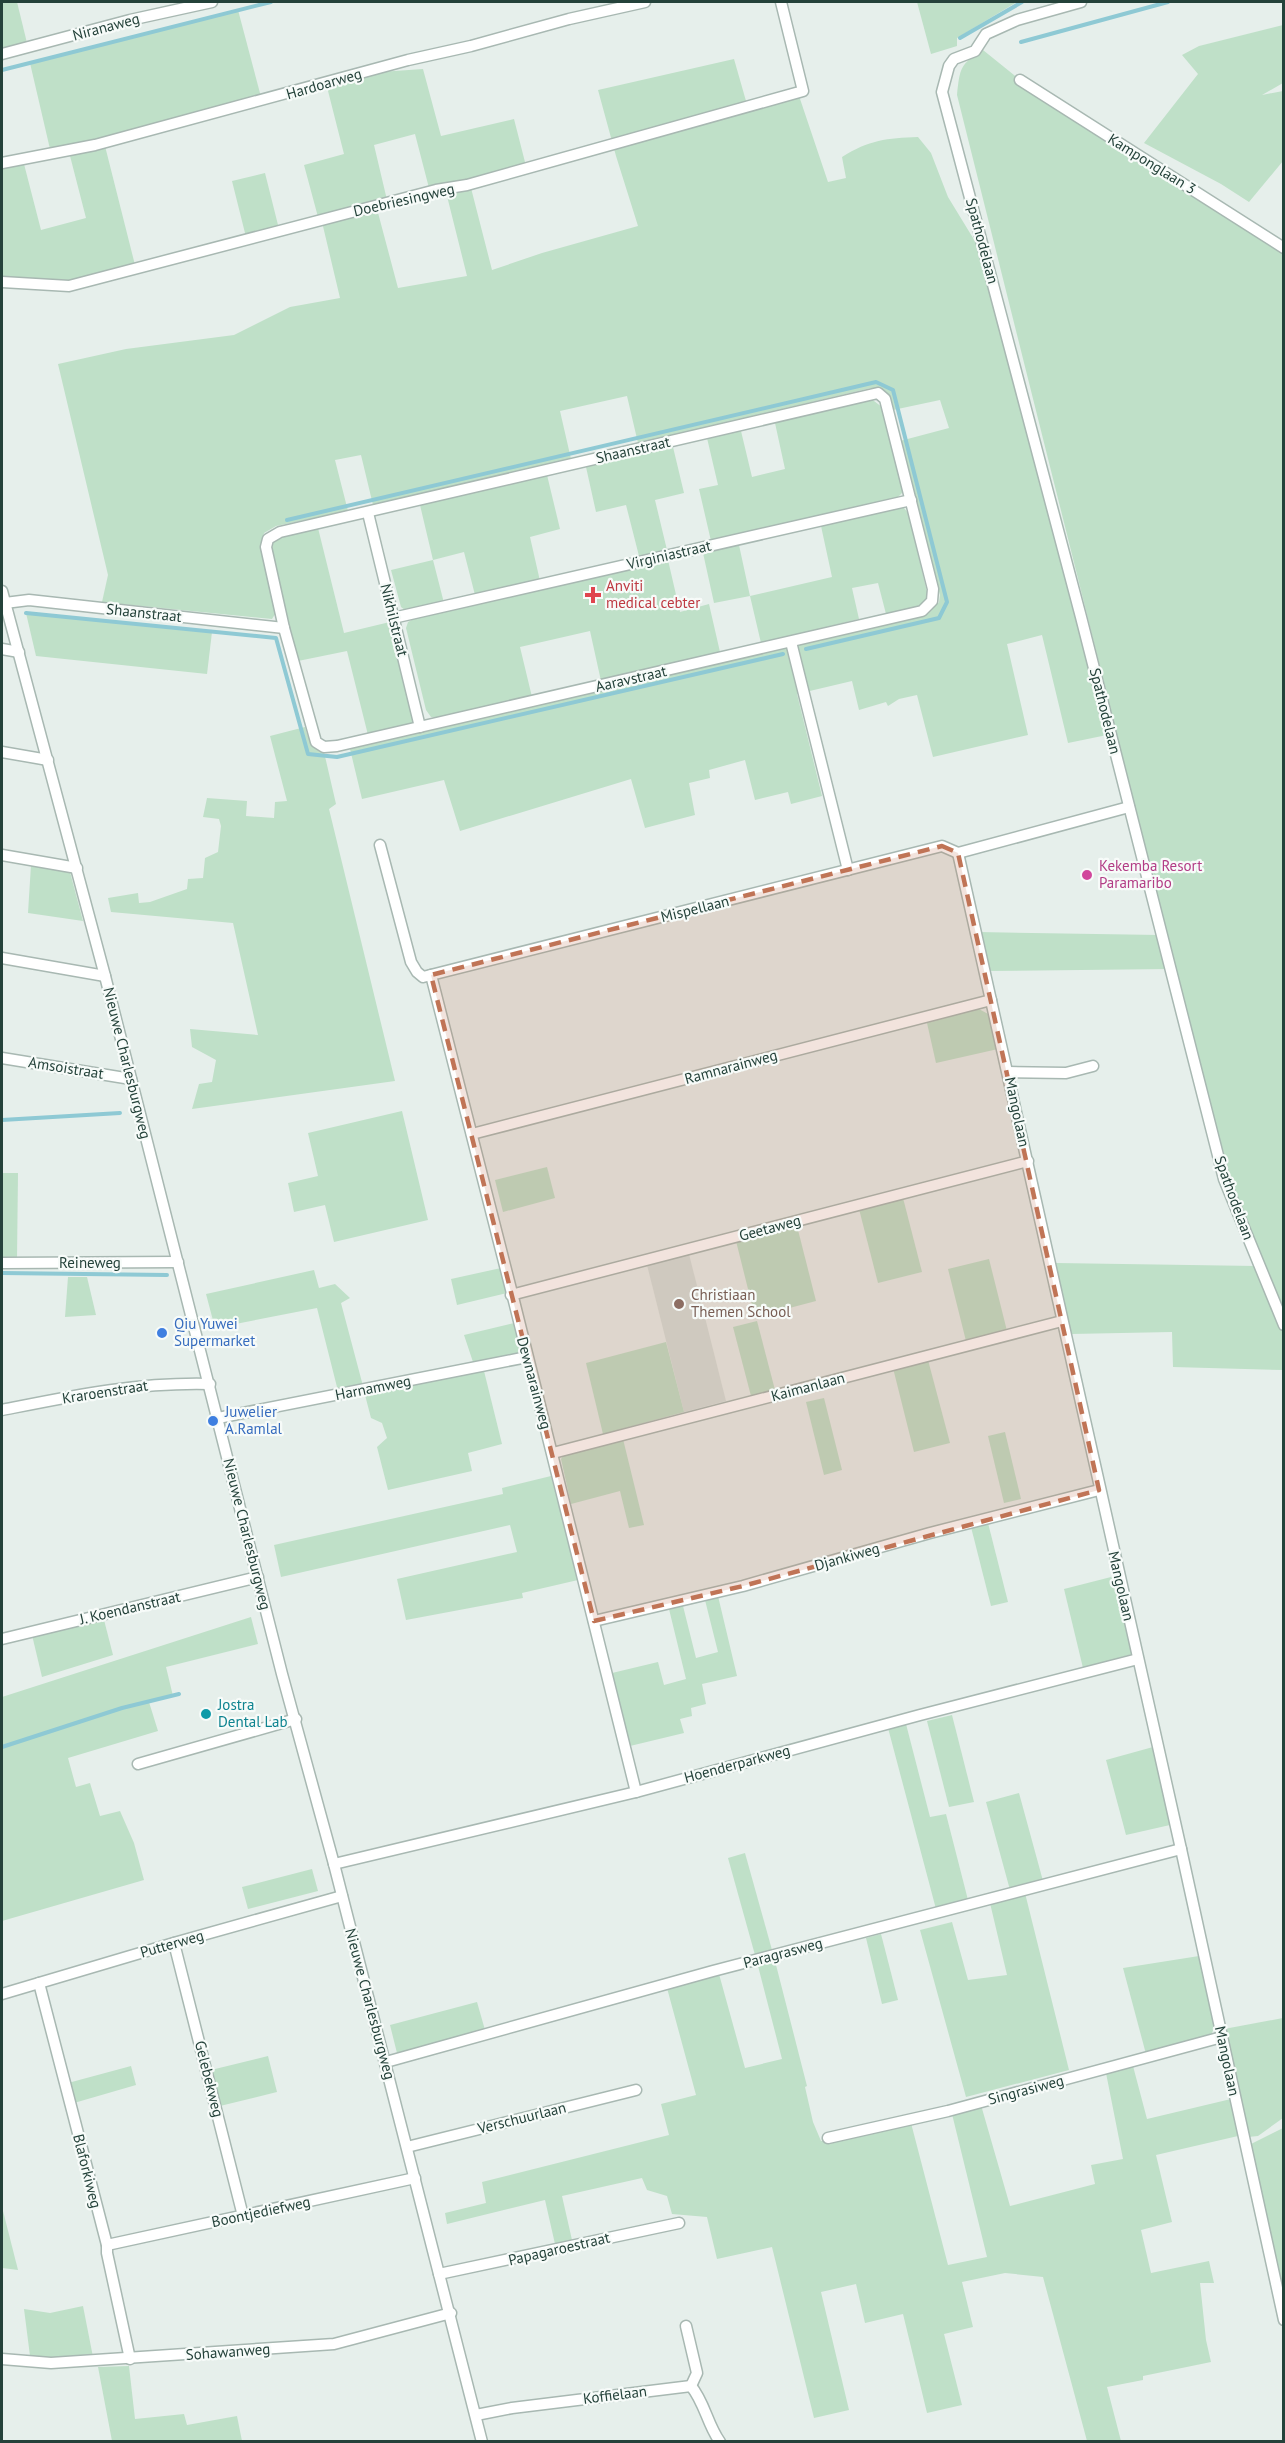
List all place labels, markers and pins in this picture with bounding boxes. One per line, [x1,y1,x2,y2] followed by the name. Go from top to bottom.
[606,576,700,612] place label: Anviti medical cebter
[584,586,602,604] marker: Anviti medical cebter
[1099,856,1202,892] place label: Kekemba Resort Paramaribo
[1080,868,1094,882] marker: Kekemba Resort Paramaribo
[691,1285,791,1321] place label: Christiaan Themen School
[672,1297,686,1311] marker: Christiaan Themen School
[174,1314,255,1350] place label: Qiu Yuwei Supermarket
[155,1326,169,1340] marker: Qiu Yuwei Supermarket
[224,1402,283,1438] place label: Juwelier A.Ramlal
[206,1414,220,1428] marker: Juwelier A.Ramlal
[217,1695,288,1731] place label: Jostra Dental Lab
[199,1707,213,1721] marker: Jostra Dental Lab

